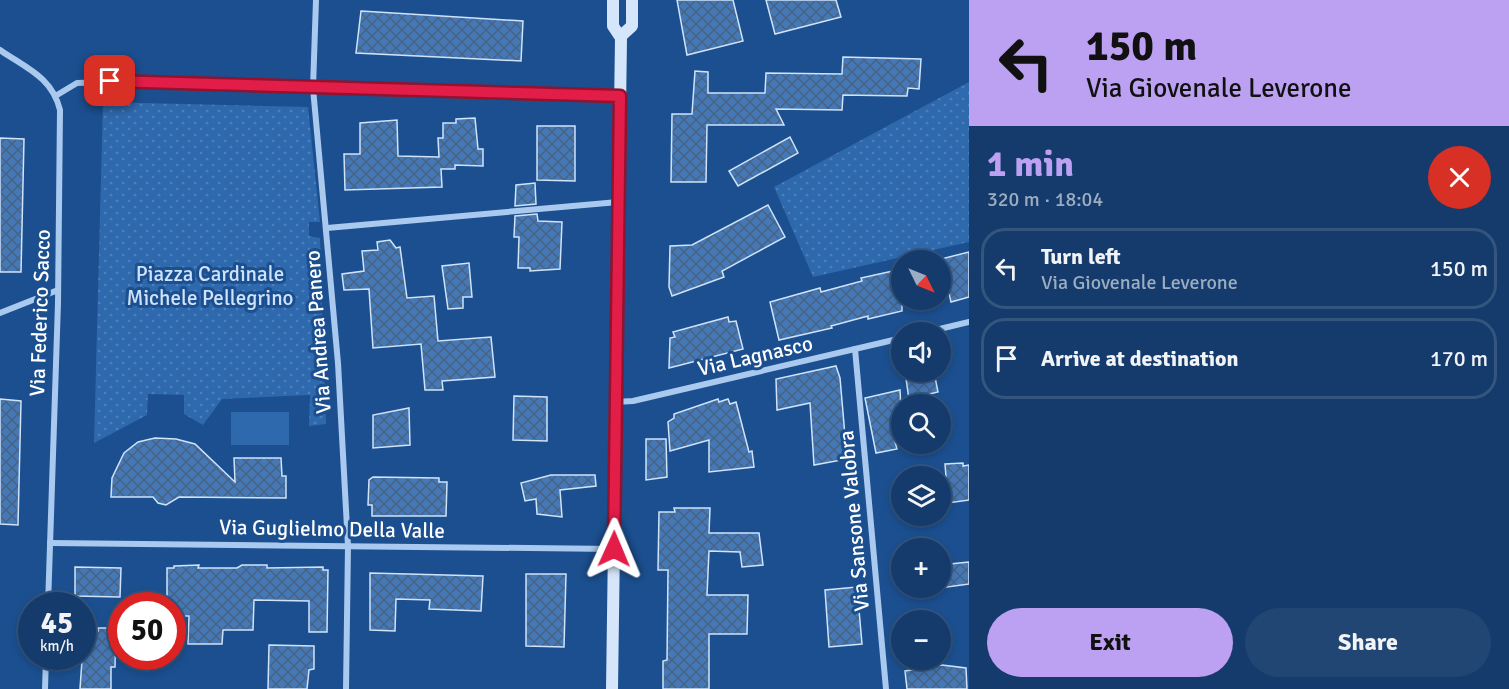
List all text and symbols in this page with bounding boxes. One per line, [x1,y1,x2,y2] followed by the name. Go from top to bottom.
[1086,21,1197,72] text: 150 m
[987,24,1065,102] icon: left
[84,55,135,106] pin
[93,64,126,97] icon: arrive
[1086,72,1352,105] text: Via Giovenale Leverone
[987,142,1074,187] text: 1 min
[1428,146,1491,209] button: close
[987,187,1103,212] text: 320 m · 18:04
[24,229,56,397] street label: Via Federico Sacco
[1041,243,1121,270] text: Turn left
[299,249,337,415] street label: Via Andrea Panero
[891,250,951,310] north arrow
[891,250,951,670] map controls
[990,252,1023,285] icon: left
[1430,255,1488,282] text: 150 m
[126,261,294,311] park label: Piazza Cardinale Michele Pellegrino
[1041,270,1238,295] text: Via Giovenale Leverone
[891,322,951,382] button: sound
[695,330,815,382] street label: Via Lagnasco
[990,342,1023,375] icon: arrive
[1041,345,1238,372] text: Arrive at destination
[1430,345,1488,372] text: 170 m
[891,394,951,454] button: search
[833,429,875,613] street label: Via Sansone Valobra
[891,466,951,526] button: layers
[219,514,445,544] street label: Via Guglielmo Della Valle
[582,517,646,581] position arrow
[891,538,951,598] button: +
[108,592,186,670] speed limit sign: 50
[41,605,73,642] text: 45
[987,608,1233,677] button: Exit
[1245,608,1491,677] button: Share
[891,610,951,670] button: −
[40,637,74,655] text: km/h

